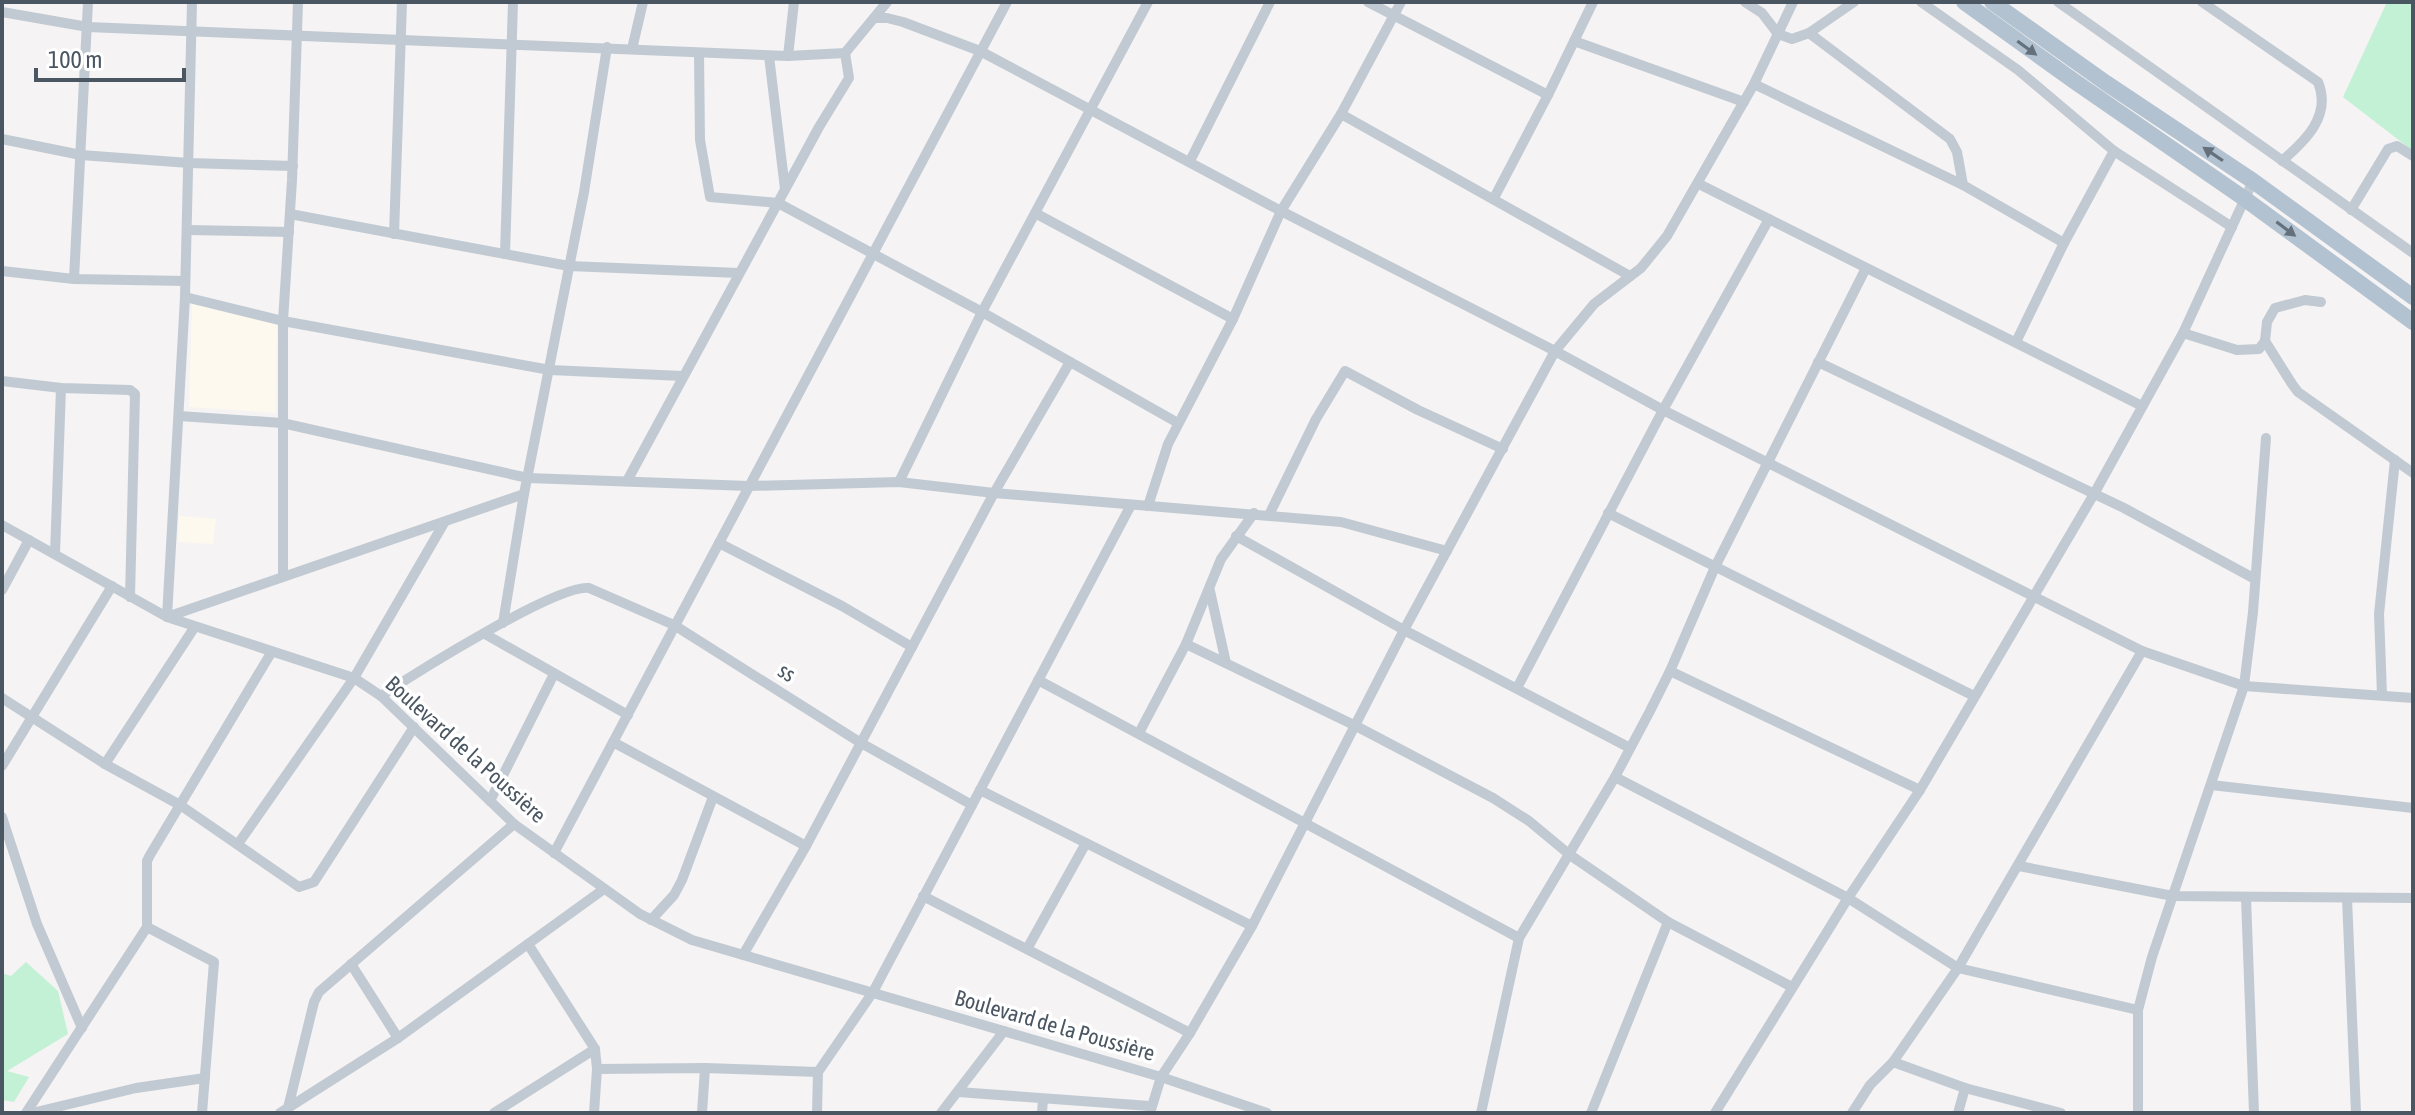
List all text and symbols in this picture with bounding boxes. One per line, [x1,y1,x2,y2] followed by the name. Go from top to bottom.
[36,32,184,82] scale bar
[2017,39,2037,55] one-way arrow
[48,46,102,73] text: 100 m
[2202,147,2223,162] one-way arrow
[2275,221,2296,237] one-way arrow
[774,657,801,687] street label: ss
[380,670,552,828] street label: Boulevard de la Poussière
[952,984,1158,1066] street label: Boulevard de la Poussière

